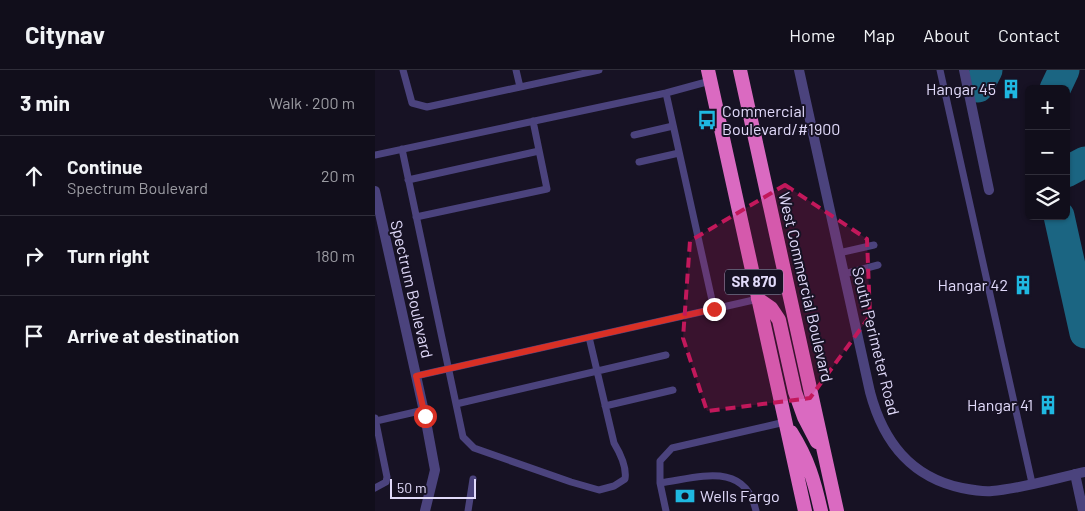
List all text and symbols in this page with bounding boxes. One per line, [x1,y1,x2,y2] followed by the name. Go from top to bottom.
[25,20,105,49] text: Citynav
[789,24,835,46] text: Home
[863,24,895,46] text: Map
[923,24,970,46] text: About
[998,24,1060,46] text: Contact
[1000,78,1022,100] building icon: Hangar 45
[926,79,996,98] place label: Hangar 45
[1025,85,1070,220] map controls
[1025,85,1070,130] button: +
[20,90,70,115] text: 3 min
[269,93,355,112] text: Walk · 200 m
[722,101,840,138] place label: Commercial Boulevard/#1900
[696,109,718,131] bus stop icon: Commercial Boulevard/#1900
[1025,130,1070,175] button: −
[67,155,143,178] text: Continue
[20,162,48,190] icon: ahead
[321,166,355,185] text: 20 m
[1025,175,1070,220] button: layers
[67,178,208,197] text: Spectrum Boulevard
[775,190,838,384] street label: West Commercial Boulevard
[387,218,438,360] street label: Spectrum Boulevard
[20,242,48,270] icon: right
[67,244,149,267] text: Turn right
[316,246,355,265] text: 180 m
[849,265,904,417] street label: South Perimeter Road
[725,270,783,294] road number: SR 870
[1012,274,1034,296] building icon: Hangar 42
[938,275,1008,294] place label: Hangar 42
[703,298,726,321] route end
[20,322,48,350] icon: arrive
[67,324,239,347] text: Arrive at destination
[1037,394,1059,416] building icon: Hangar 41
[967,395,1033,414] place label: Hangar 41
[414,405,437,428] route start
[390,476,476,499] scale bar
[397,479,426,496] text: 50 m
[674,485,696,507] bank icon: Wells Fargo
[700,486,780,505] place label: Wells Fargo

